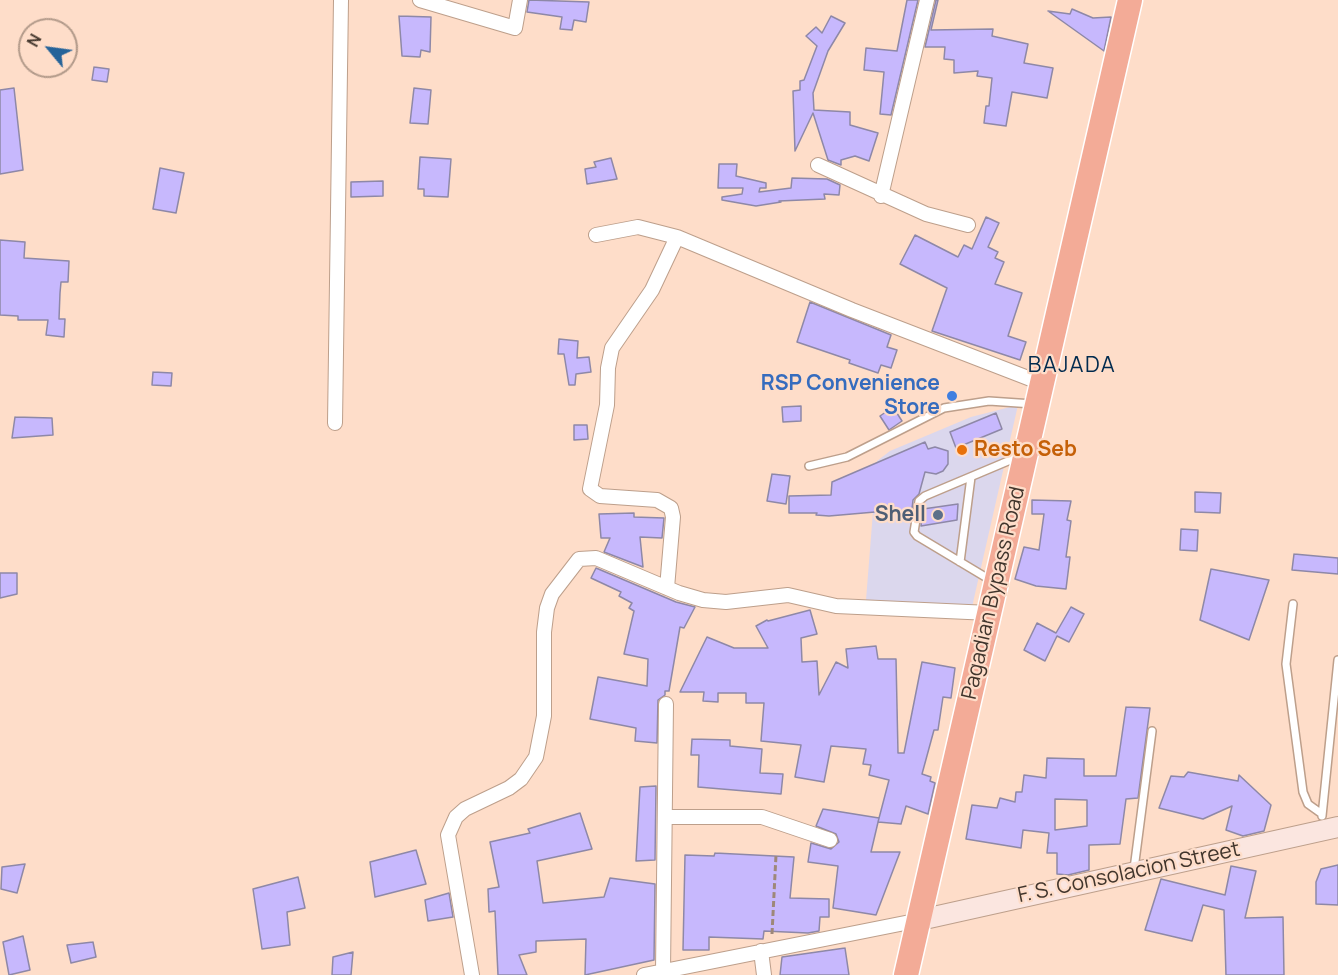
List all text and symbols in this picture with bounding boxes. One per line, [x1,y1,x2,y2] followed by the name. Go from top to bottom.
[18,18,78,78] north arrow
[22,30,46,51] text: N
[1028,353,1116,379] district label: BAJADA
[761,371,940,421] place label: RSP Convenience Store
[945,389,959,403] marker: RSP Convenience Store
[974,437,1077,463] place label: Resto Seb
[955,443,969,457] marker: Resto Seb
[957,484,1031,702] street label: Pagadian Bypass Road
[875,502,926,528] place label: Shell
[931,508,945,522] marker: Shell
[1016,837,1242,909] street label: F. S. Consolacion Street

